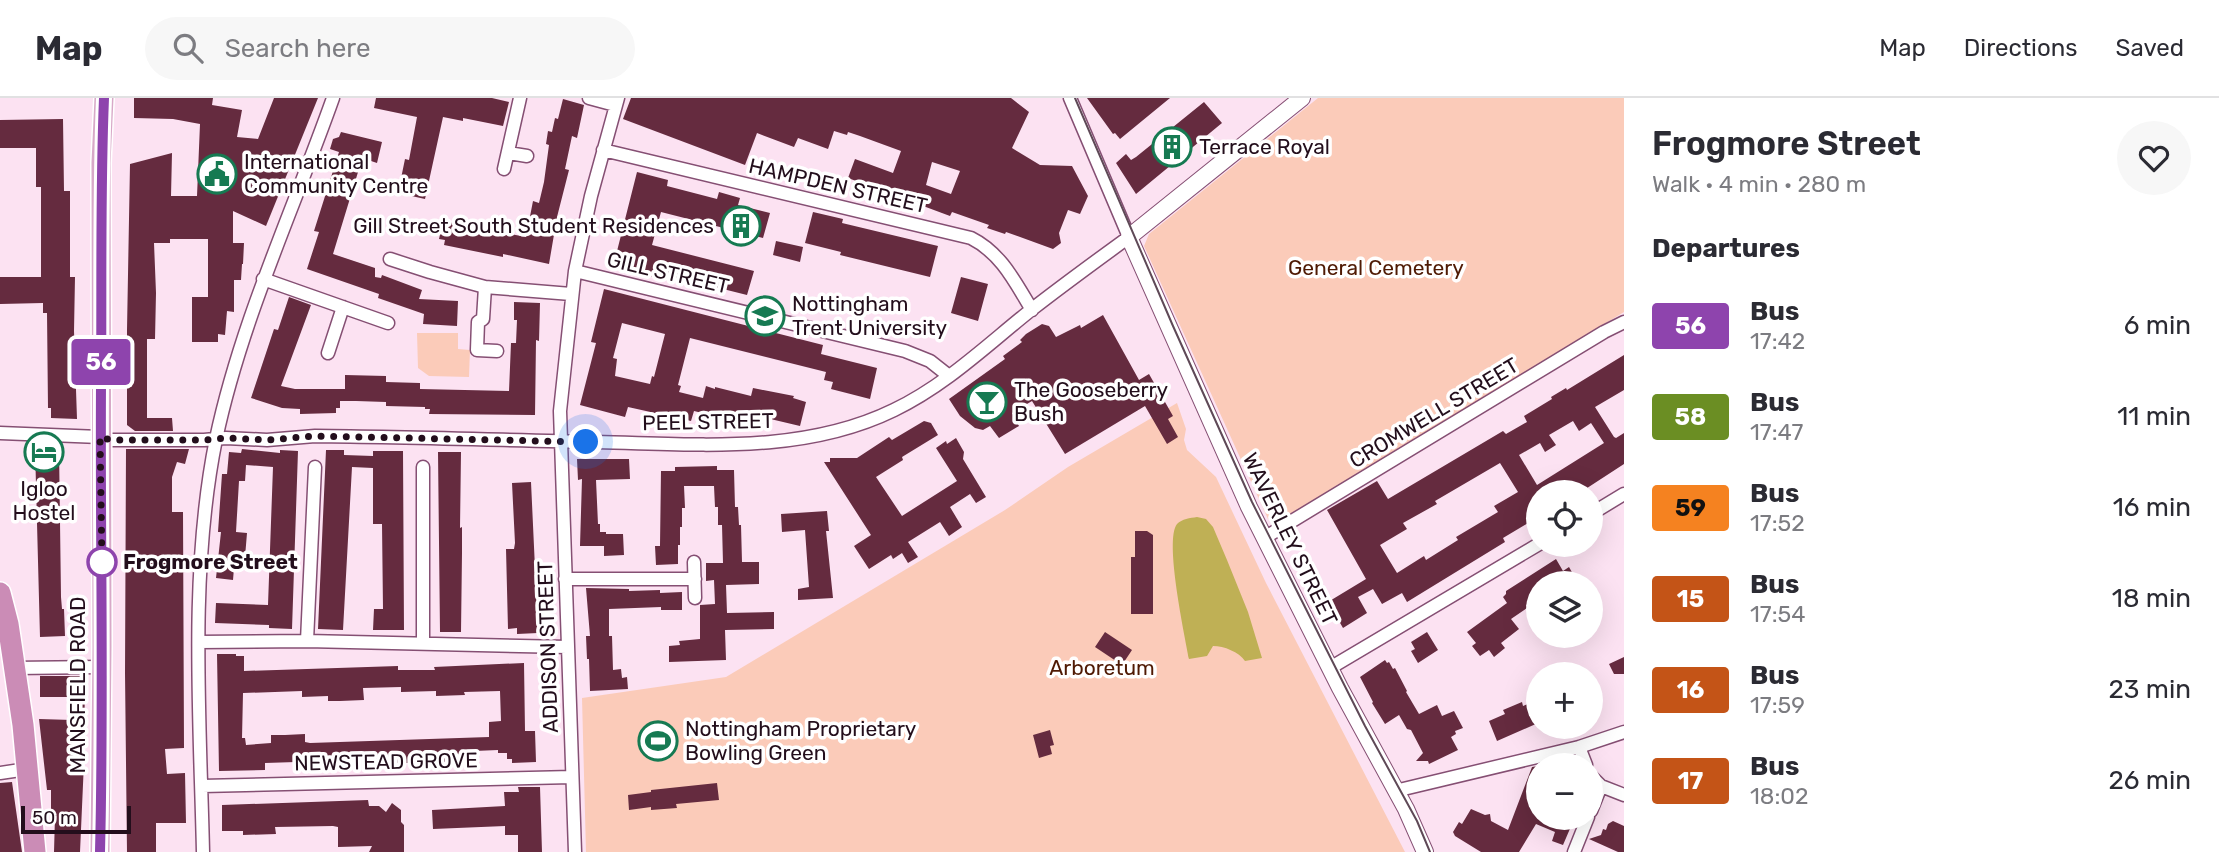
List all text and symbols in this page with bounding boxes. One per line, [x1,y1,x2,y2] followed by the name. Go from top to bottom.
[145,17,635,80] search box
[35,29,103,68] text: Map
[169,29,207,67] icon: search
[225,33,370,64] text: Search here
[1879,34,1926,62] text: Map
[1964,34,2077,62] text: Directions
[2115,34,2184,62] text: Saved
[2117,121,2191,195] button: heart
[1652,124,1921,163] text: Frogmore Street
[1151,126,1193,168] building icon: Terrace Royal
[1199,134,1330,159] place label: Terrace Royal
[244,149,428,198] place label: International Community Centre
[196,153,238,195] public building icon: International Community Centre
[746,153,930,218] street label: HAMPDEN STREET
[1652,170,1866,198] text: Walk · 4 min · 280 m
[720,205,762,247] building icon: Gill Street South Student Residences
[353,213,714,238] place label: Gill Street South Student Residences
[1652,233,1800,264] text: Departures
[605,246,732,299] street label: GILL STREET
[1288,255,1464,280] park label: General Cemetery
[792,291,947,340] place label: Nottingham Trent University
[744,295,786,337] school or university icon: Nottingham Trent University
[1750,296,1799,327] text: Bus
[2124,310,2191,341] text: 6 min
[1675,312,1706,340] text: 56
[1750,327,1805,355] text: 17:42
[70,339,132,385] line badge: 56
[85,348,117,376] text: 56
[1345,352,1523,473] street label: CROMWELL STREET
[1014,377,1169,426] place label: The Gooseberry Bush
[966,381,1008,423] bar icon: The Gooseberry Bush
[1750,387,1799,418] text: Bus
[2117,401,2191,432] text: 11 min
[1675,403,1706,431] text: 58
[642,408,774,435] street label: PEEL STREET
[1750,418,1803,446] text: 17:47
[568,424,603,459] your location
[23,431,65,473] hotel icon: Igloo Hostel
[1238,449,1343,629] street label: WAVERLEY STREET
[13,476,75,525] place label: Igloo Hostel
[1750,478,1799,509] text: Bus
[1526,480,1603,830] map controls
[1526,480,1603,557] button: locate
[2113,492,2191,523] text: 16 min
[1675,494,1706,522] text: 59
[1750,509,1805,537] text: 17:52
[87,547,117,577] marker: Frogmore Street
[123,549,298,574] place label: Frogmore Street
[532,561,563,733] street label: ADDISON STREET
[1750,569,1799,600] text: Bus
[1526,571,1603,648] button: layers
[2112,583,2191,614] text: 18 min
[1677,585,1704,613] text: 15
[65,597,90,773] street label: MANSFIELD ROAD
[1750,600,1805,628] text: 17:54
[1049,655,1155,680] park label: Arboretum
[1750,660,1799,691] text: Bus
[1526,662,1603,739] button: +
[2109,674,2191,705] text: 23 min
[1677,676,1704,704] text: 16
[1750,691,1805,719] text: 17:59
[685,716,917,765] place label: Nottingham Proprietary Bowling Green
[637,720,679,762] sports icon: Nottingham Proprietary Bowling Green
[294,747,478,776] street label: NEWSTEAD GROVE
[1750,751,1799,782] text: Bus
[1526,753,1603,830] button: −
[2109,765,2191,796] text: 26 min
[1678,767,1703,795] text: 17
[1750,782,1808,810] text: 18:02
[21,803,131,835] scale bar
[32,806,77,829] text: 50 m

